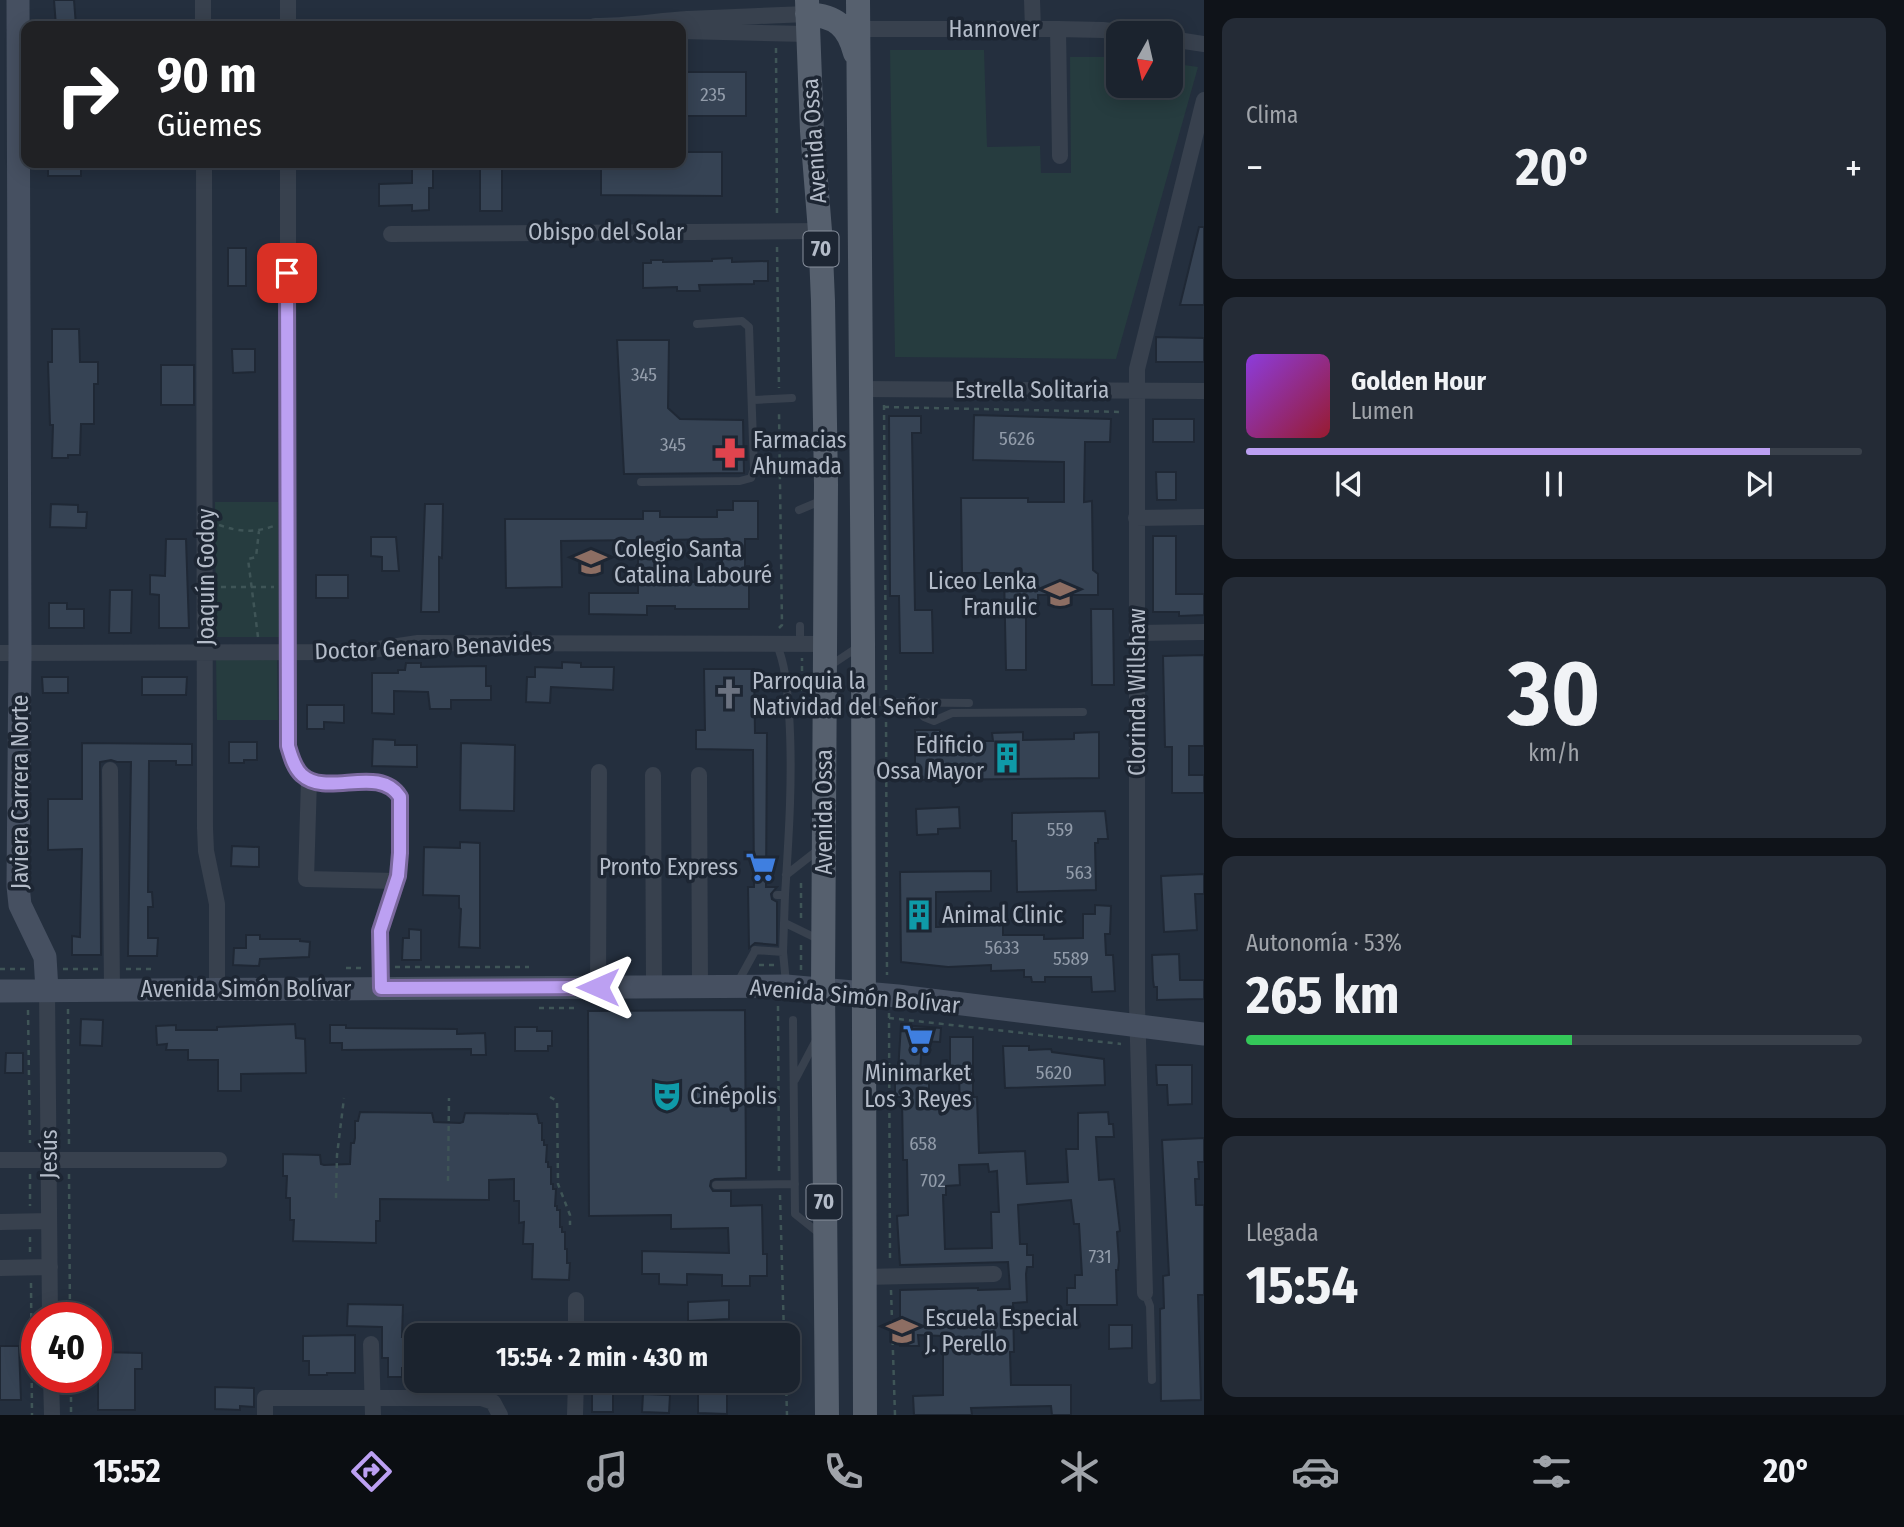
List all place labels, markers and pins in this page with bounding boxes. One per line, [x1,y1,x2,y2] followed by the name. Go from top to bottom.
[257,243,317,303] pin
[753,426,847,480] place label: Farmacias Ahumada
[713,436,747,470] pharmacy icon: Farmacias Ahumada
[614,535,772,589] place label: Colegio Santa Catalina Labouré
[574,545,608,579] school or university icon: Colegio Santa Catalina Labouré
[928,567,1037,621] place label: Liceo Lenka Franulic
[1043,577,1077,611] school or university icon: Liceo Lenka Franulic
[752,667,938,721] place label: Parroquia la Natividad del Señor
[712,677,746,711] church icon: Parroquia la Natividad del Señor
[876,731,984,785] place label: Edificio Ossa Mayor
[990,741,1024,775] building icon: Edificio Ossa Mayor
[744,850,778,884] supermarket icon: Pronto Express
[599,853,738,881] place label: Pronto Express
[902,898,936,932] building icon: Animal Clinic
[942,901,1063,929] place label: Animal Clinic
[901,1022,935,1056] supermarket icon: Minimarket Los 3 Reyes
[864,1059,972,1113] place label: Minimarket Los 3 Reyes
[650,1079,684,1113] theatre icon: Cinépolis
[690,1082,777,1110] place label: Cinépolis
[925,1304,1078,1358] place label: Escuela Especial J. Perello
[885,1314,919,1348] school or university icon: Escuela Especial J. Perello

